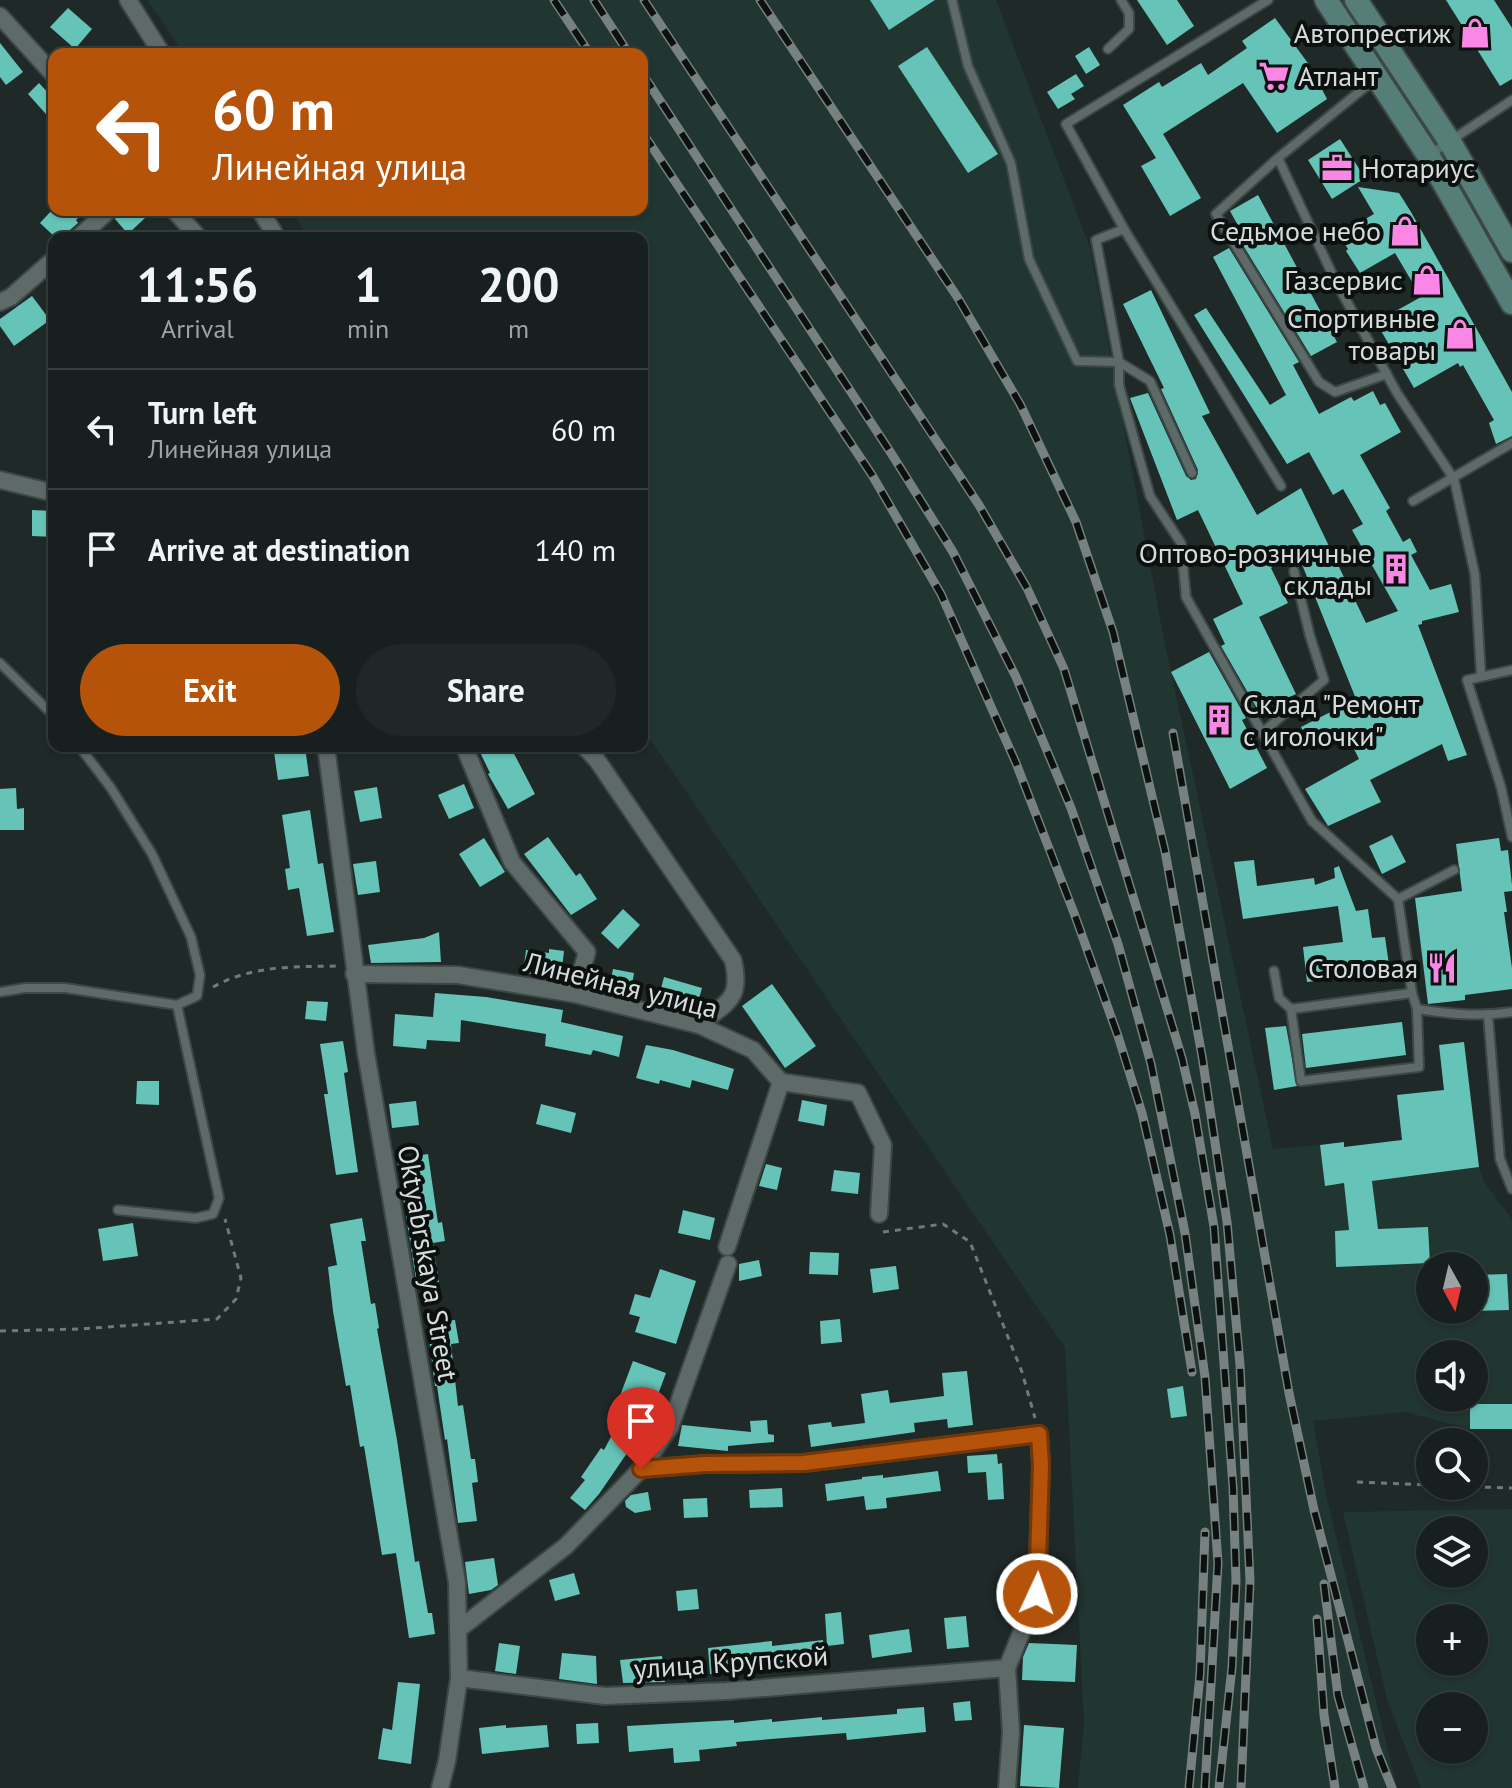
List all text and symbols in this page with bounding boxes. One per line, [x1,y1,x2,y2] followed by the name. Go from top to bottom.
[1294,14,1452,51] place label: Автопрестиж
[1458,16,1492,50] shop icon: Автопрестиж
[1298,57,1379,94] place label: Атлант
[1257,59,1291,93] supermarket icon: Атлант
[212,73,335,145] text: 60 m
[80,80,184,184] icon: left
[212,143,467,190] text: Линейная улица
[1361,149,1475,186] place label: Нотариус
[1320,151,1354,185] office icon: Нотариус
[1210,212,1381,249] place label: Седьмое небо
[1388,214,1422,248] shop icon: Седьмое небо
[137,253,258,315] text: 11:56
[354,253,382,315] text: 1
[478,253,559,315] text: 200
[1284,261,1403,298] place label: Газсервис
[1410,263,1444,297] shop icon: Газсервис
[1287,299,1436,368] place label: Спортивные товары
[161,312,234,345] text: Arrival
[347,312,389,345] text: min
[508,312,529,345] text: m
[1443,317,1477,351] shop icon: Спортивные товары
[148,393,256,432] text: Turn left
[80,407,124,451] icon: left
[551,410,616,449] text: 60 m
[148,432,332,465] text: Линейная улица
[80,527,124,571] icon: arrive
[148,530,410,569] text: Arrive at destination
[535,530,616,569] text: 140 m
[1139,534,1372,603] place label: Оптово-розничные склады
[1379,552,1413,586] building icon: Оптово-розничные склады
[80,644,340,736] button: Exit
[356,644,616,736] button: Share
[1243,685,1420,754] place label: Склад "Ремонт с иголочки"
[1202,703,1236,737] building icon: Склад "Ремонт с иголочки"
[519,942,722,1026] street label: Линейная улица
[1308,949,1418,986] place label: Столовая
[1425,951,1459,985] restaurant icon: Столовая
[390,1142,468,1384] street label: Oktyabrskaya Street
[1416,1252,1488,1324] north arrow
[1416,1252,1488,1764] map controls
[1416,1340,1488,1412] button: sound
[607,1387,675,1469] pin
[619,1399,663,1443] icon: arrive
[1416,1428,1488,1500] button: search
[1416,1516,1488,1588] button: layers
[995,1552,1079,1636] position arrow
[1416,1604,1488,1676] button: +
[633,1636,829,1687] street label: улица Крупской
[1416,1692,1488,1764] button: −

